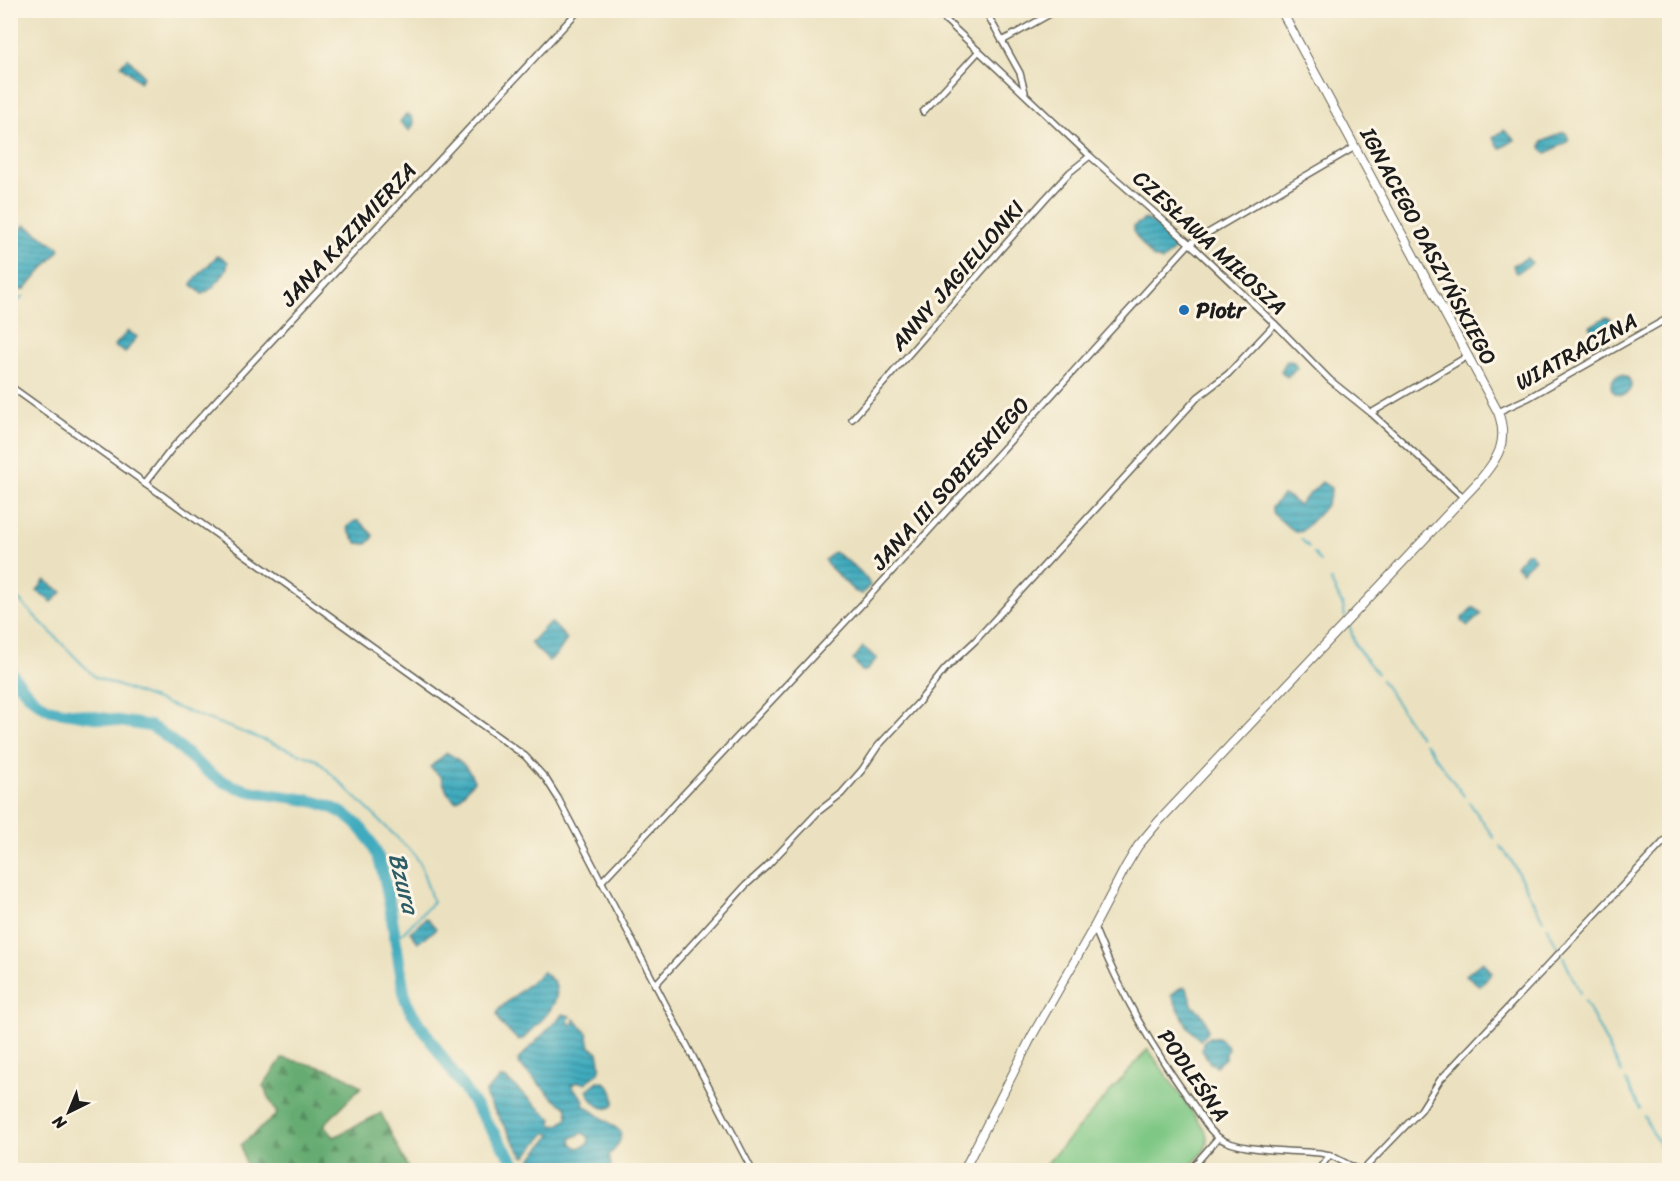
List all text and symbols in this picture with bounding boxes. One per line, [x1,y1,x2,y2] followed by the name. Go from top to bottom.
[1349,119,1508,372] street label: IGNACEGO DASZYŃSKIEGO
[270,153,426,317] street label: JANA KAZIMIERZA
[1123,160,1296,325] street label: CZESŁAWA MIŁOSZA
[880,191,1035,361] street label: ANNY JAGIELLONKI
[1196,291,1247,330] place label: Piotr
[1508,302,1645,401] street label: WIATRACZNA
[1177,303,1191,317] marker: Piotr
[860,387,1040,580] street label: JANA III SOBIESKIEGO
[376,848,433,921] water label: Bzura
[1147,1020,1240,1130] street label: PODLEŚNA
[39,1082,99,1142] north arrow
[45,1108,74,1138] text: N

